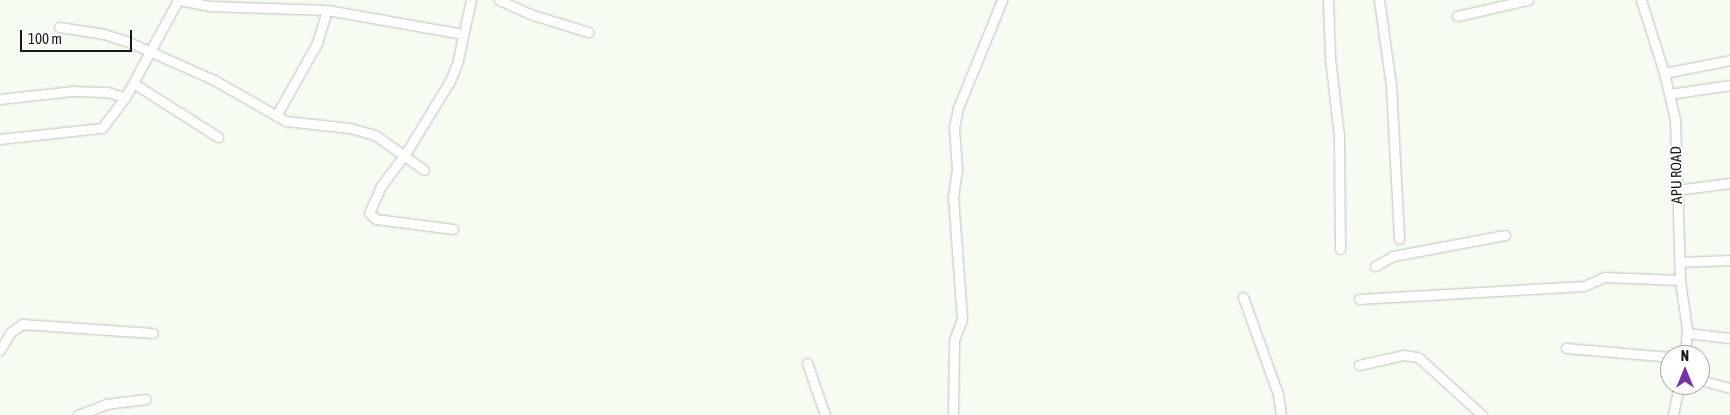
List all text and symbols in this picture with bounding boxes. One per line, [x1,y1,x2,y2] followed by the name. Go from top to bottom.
[22,20,135,52] scale bar
[28,30,62,47] text: 100 m
[1666,146,1686,204] street label: APU ROAD
[1660,345,1710,395] north arrow
[1681,348,1689,364] text: N

